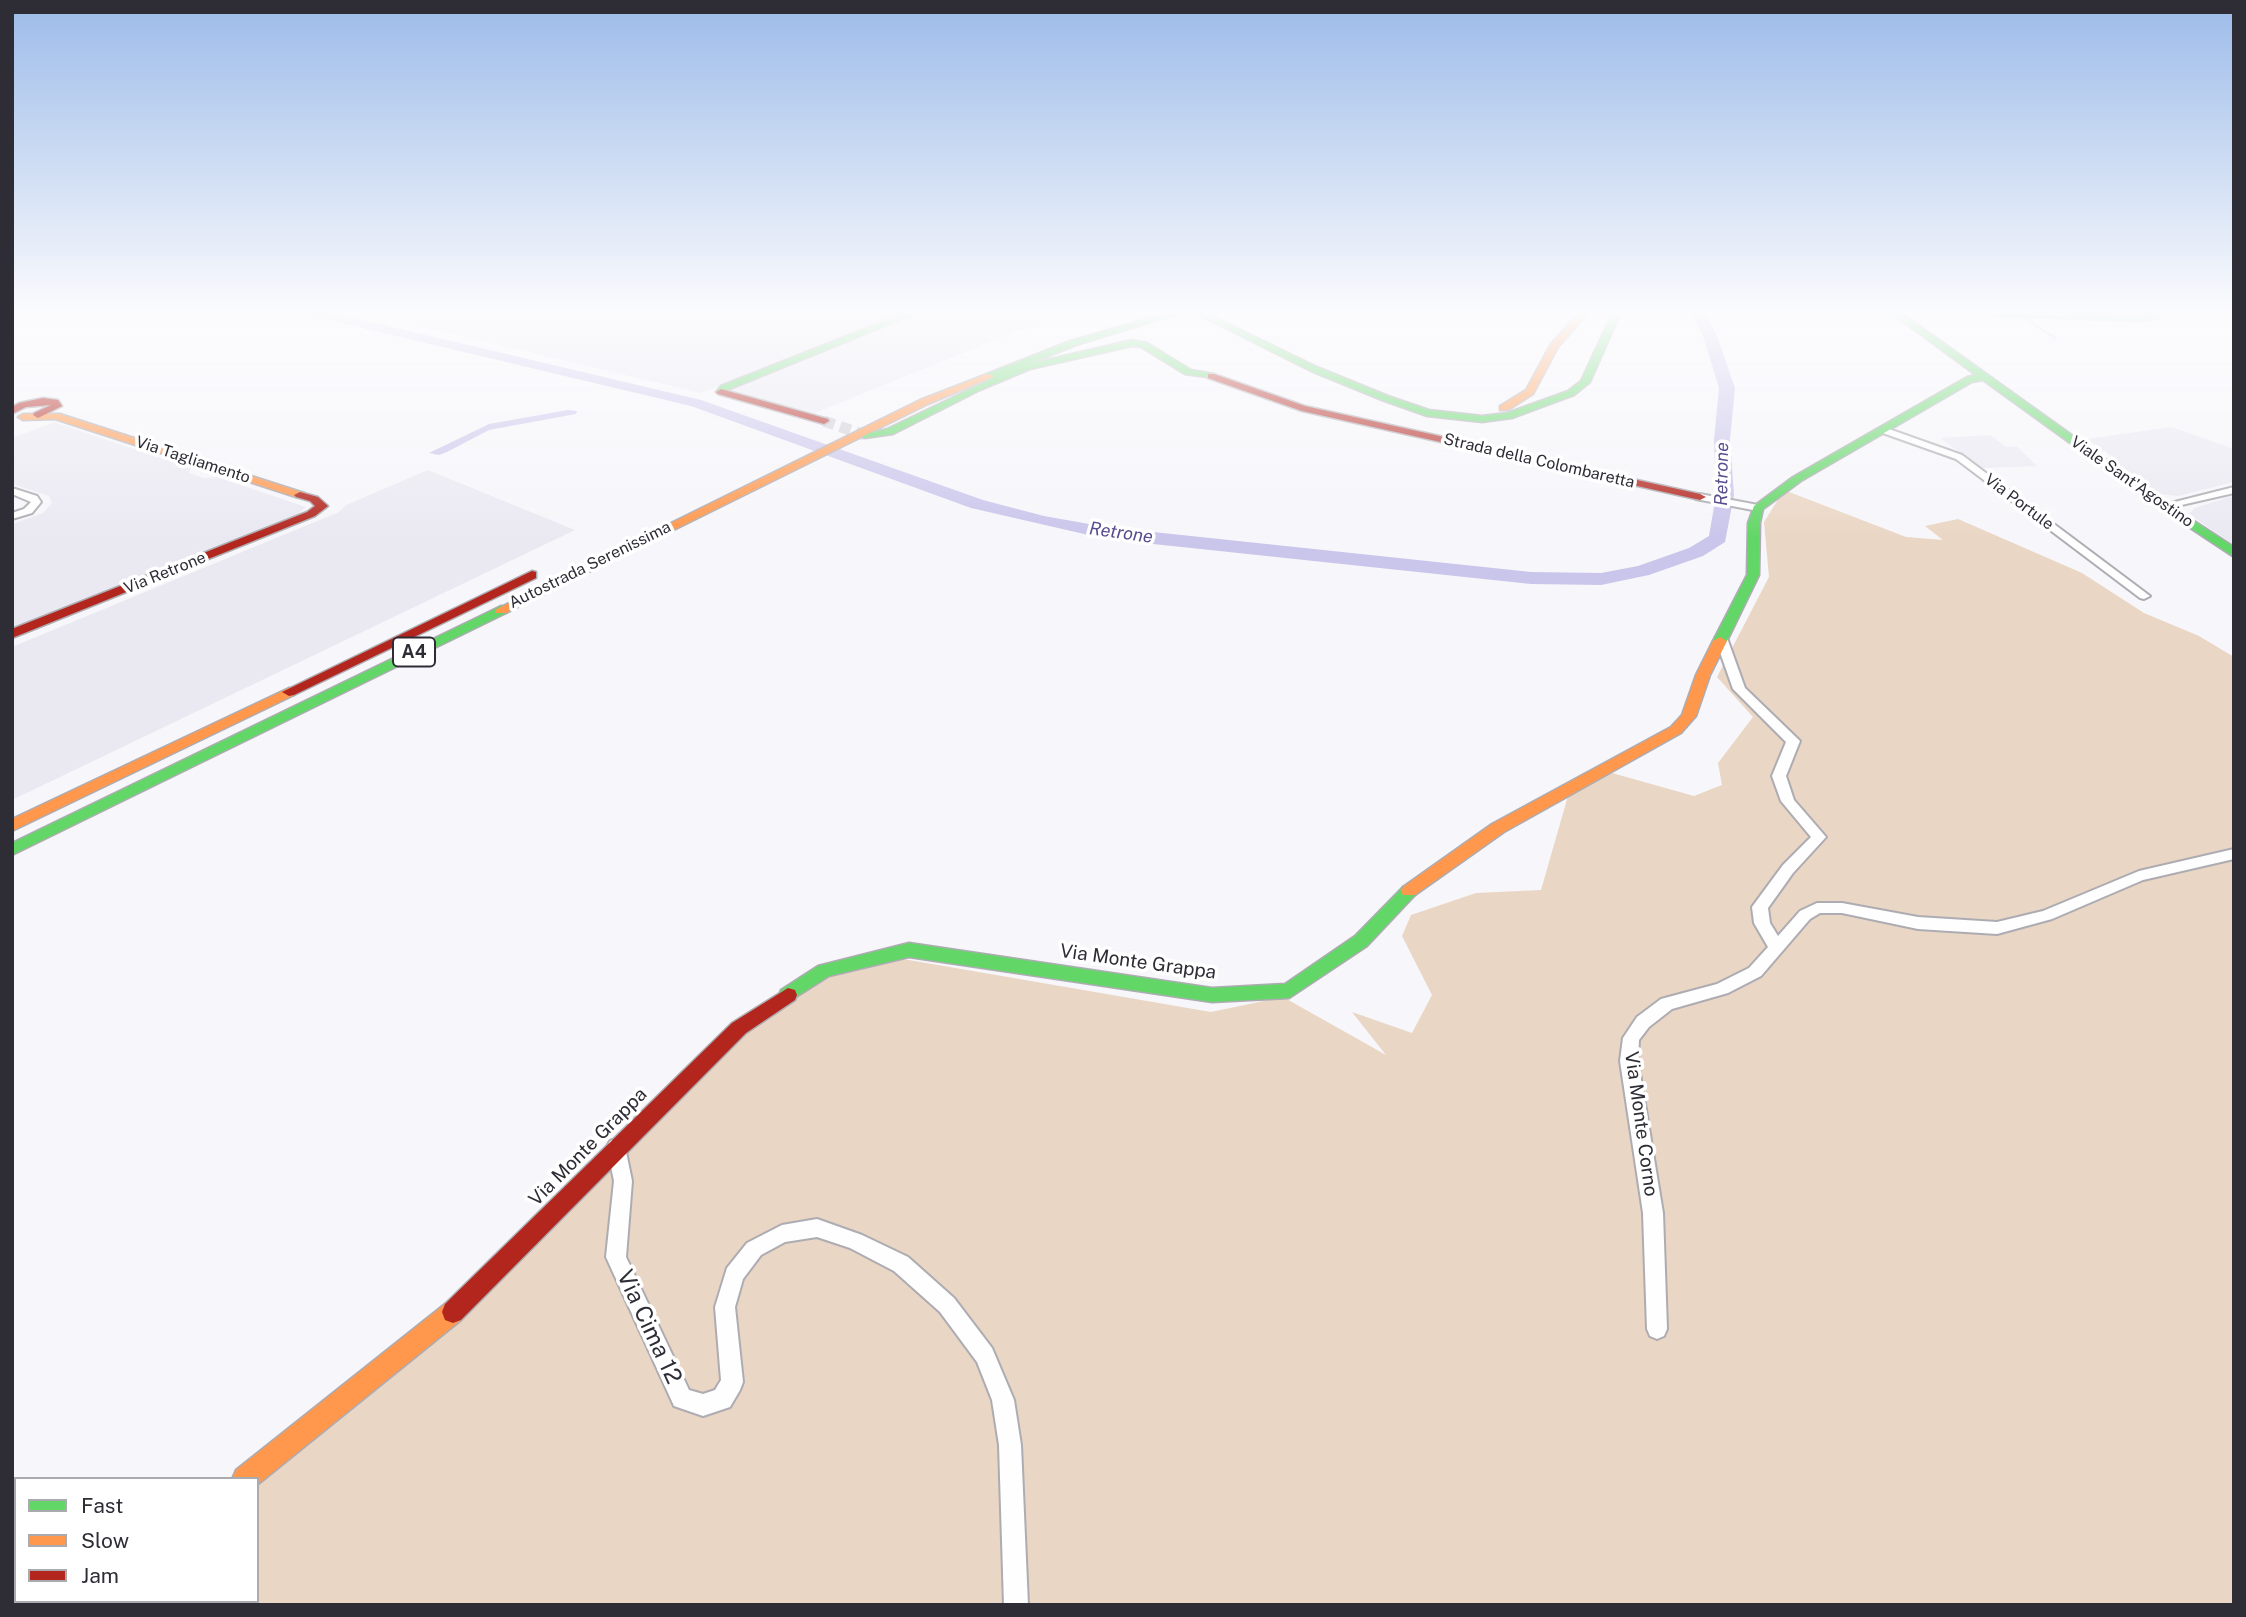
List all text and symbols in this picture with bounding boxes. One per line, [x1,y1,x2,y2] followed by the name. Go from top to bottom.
[1442,430,1636,492] street label: Strada della Colombaretta
[133,432,253,488] street label: Via Tagliamento
[2067,432,2197,532] street label: Viale Sant'Agostino
[1711,442,1733,506] water label: Retrone
[1981,470,2057,534] street label: Via Portule
[506,517,674,613] street label: Autostrada Serenissima
[1088,518,1154,548] water label: Retrone
[121,548,209,598] street label: Via Retrone
[393,638,435,666] road number: A4
[1058,940,1218,984] street label: Via Monte Grappa
[1620,1050,1662,1198] street label: Via Monte Corno
[524,1083,652,1211] street label: Via Monte Grappa
[611,1266,687,1388] street label: Via Cima 12
[14,1477,259,1603] legend
[81,1493,123,1518] text: Fast
[81,1528,129,1553] text: Slow
[81,1563,119,1588] text: Jam

